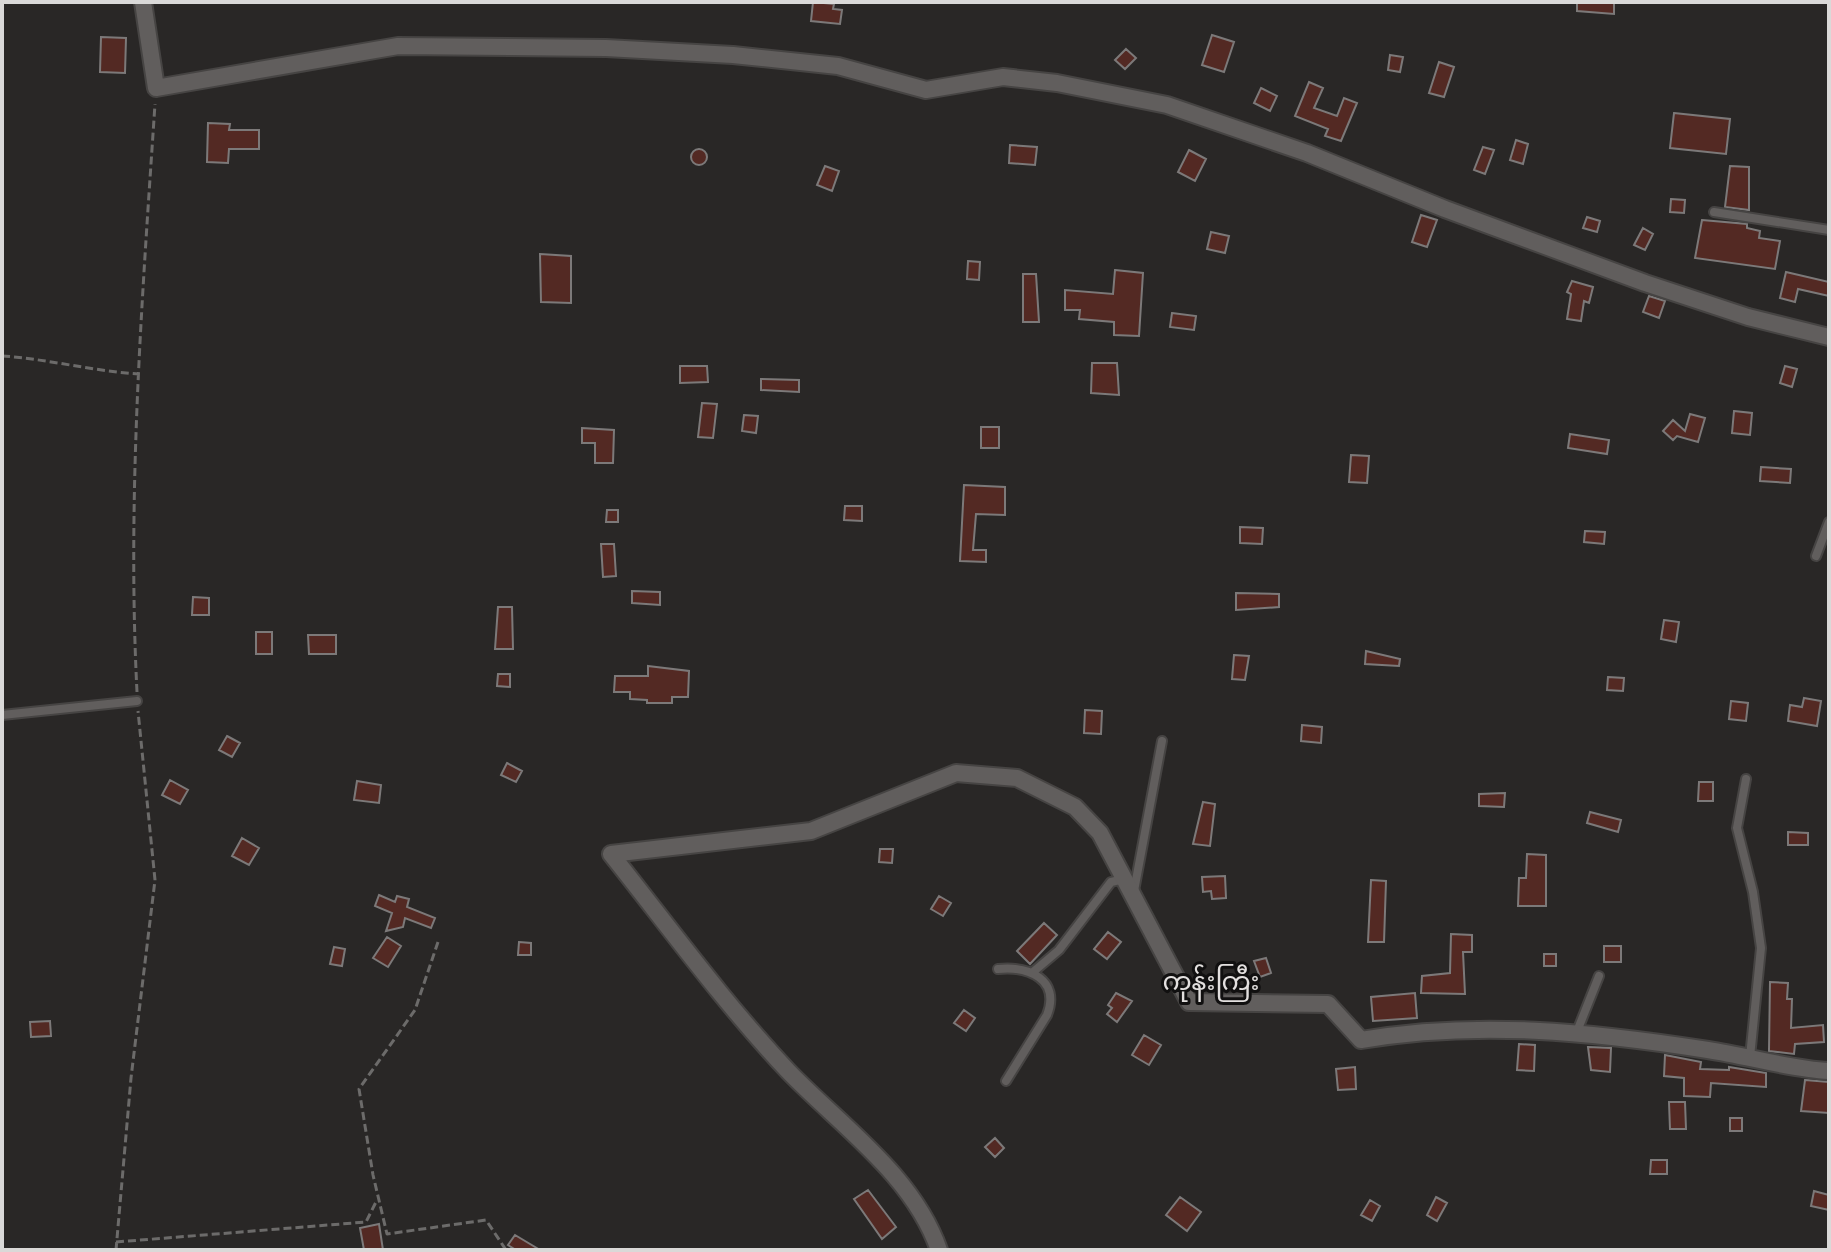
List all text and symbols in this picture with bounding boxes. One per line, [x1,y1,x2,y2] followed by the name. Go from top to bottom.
[1162,964,1260,1002] district label: ကုန်းကြီး

